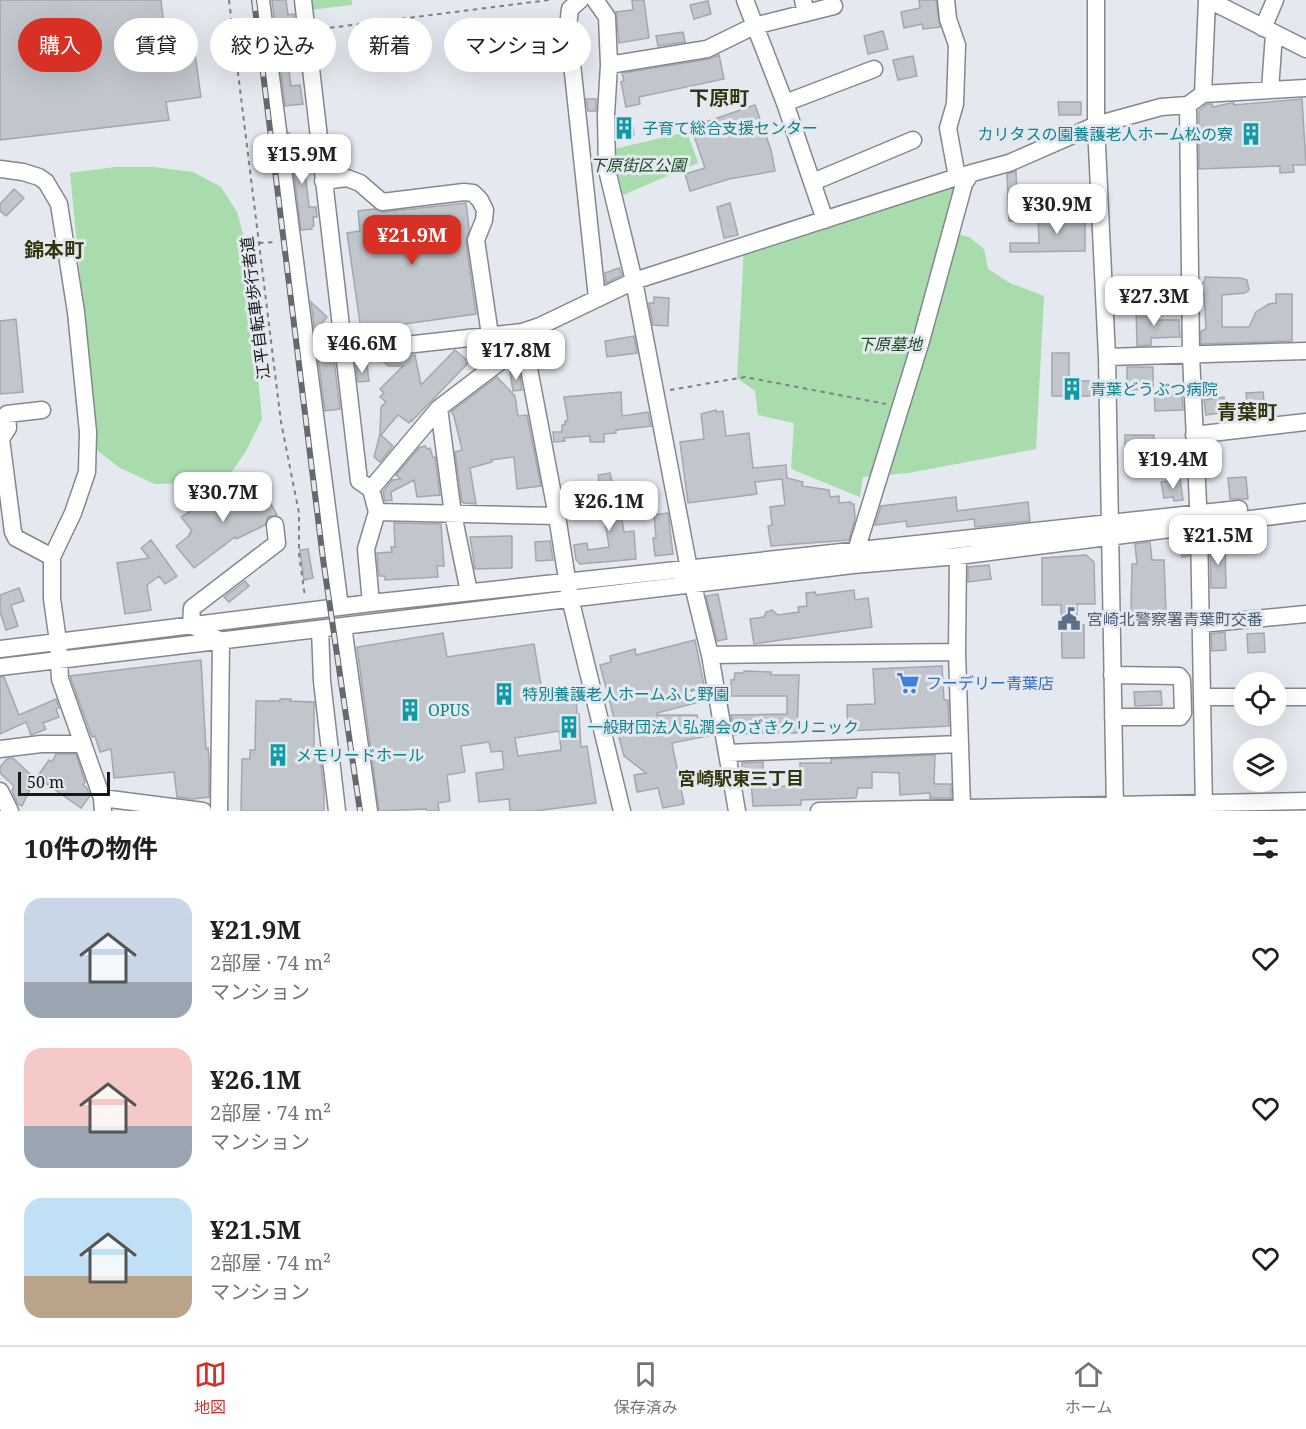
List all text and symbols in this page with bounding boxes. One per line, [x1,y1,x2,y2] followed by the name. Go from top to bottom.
[18,18,102,72] chip: 購入
[114,18,198,72] chip: 賃貸
[210,18,336,72] chip: 絞り込み
[348,18,432,72] chip: 新着
[444,18,591,72] chip: マンション
[689,84,749,111] district label: 下原町
[611,115,637,141] building icon: 子育て総合支援センター
[642,117,818,139] place label: 子育て総合支援センター
[1238,121,1264,147] building icon: カリタスの園養護老人ホーム松の寮
[977,123,1233,145] place label: カリタスの園養護老人ホーム松の寮
[253,134,351,185] pin: ¥15.9M
[267,140,337,167] text: ¥15.9M
[590,154,688,176] park label: 下原街区公園
[1008,184,1106,235] pin: ¥30.9M
[1022,190,1092,217] text: ¥30.9M
[363,215,461,266] pin: ¥21.9M
[377,221,447,248] text: ¥21.9M
[235,235,275,381] street label: 江平自転車歩行者道
[24,236,84,263] district label: 錦本町
[1105,276,1203,327] pin: ¥27.3M
[1119,282,1189,309] text: ¥27.3M
[313,323,411,374] pin: ¥46.6M
[327,329,397,356] text: ¥46.6M
[467,330,565,381] pin: ¥17.8M
[858,333,924,355] park label: 下原墓地
[481,336,551,363] text: ¥17.8M
[1059,376,1085,402] building icon: 青葉どうぶつ病院
[1090,378,1218,400] place label: 青葉どうぶつ病院
[1217,398,1277,425] district label: 青葉町
[1124,439,1222,490] pin: ¥19.4M
[1138,445,1208,472] text: ¥19.4M
[174,472,272,523] pin: ¥30.7M
[188,478,258,505] text: ¥30.7M
[560,481,658,532] pin: ¥26.1M
[574,487,644,514] text: ¥26.1M
[1169,515,1267,566] pin: ¥21.5M
[1183,521,1253,548] text: ¥21.5M
[1056,606,1082,632] public building icon: 宮崎北警察署青葉町交番
[1087,608,1263,630] place label: 宮崎北警察署青葉町交番
[895,670,921,696] supermarket icon: フーデリー青葉店
[926,672,1054,694] place label: フーデリー青葉店
[1233,672,1287,792] map controls
[1233,672,1287,726] button: locate
[491,681,517,707] building icon: 特別養護老人ホームふじ野園
[522,683,730,705] place label: 特別養護老人ホームふじ野園
[397,697,423,723] building icon: OPUS
[428,699,470,721] place label: OPUS
[556,714,582,740] building icon: 一般財団法人弘潤会のざきクリニック
[587,716,859,738] place label: 一般財団法人弘潤会のざきクリニック
[1233,738,1287,792] button: layers
[265,742,291,768] building icon: メモリードホール
[296,744,424,766] place label: メモリードホール
[678,766,804,790] district label: 宮崎駅東三丁目
[18,769,110,796] scale bar
[27,771,64,793] text: 50 m
[24,830,157,866] text: 10件の物件
[1249,831,1282,864] icon: filters
[210,911,301,947] text: ¥21.9M
[72,922,144,994] icon: home
[1249,942,1282,975] icon: heart
[210,949,331,976] text: 2部屋 · 74 m²
[210,978,310,1005] text: マンション
[210,1061,301,1097] text: ¥26.1M
[72,1072,144,1144] icon: home
[1249,1092,1282,1125] icon: heart
[210,1099,331,1126] text: 2部屋 · 74 m²
[210,1128,310,1155] text: マンション
[210,1211,301,1247] text: ¥21.5M
[72,1222,144,1294] icon: home
[1249,1242,1282,1275] icon: heart
[210,1249,331,1276] text: 2部屋 · 74 m²
[210,1278,310,1305] text: マンション
[194,1358,227,1418] tab: 地図
[614,1358,678,1418] tab: 保存済み
[1065,1358,1112,1418] tab: ホーム

